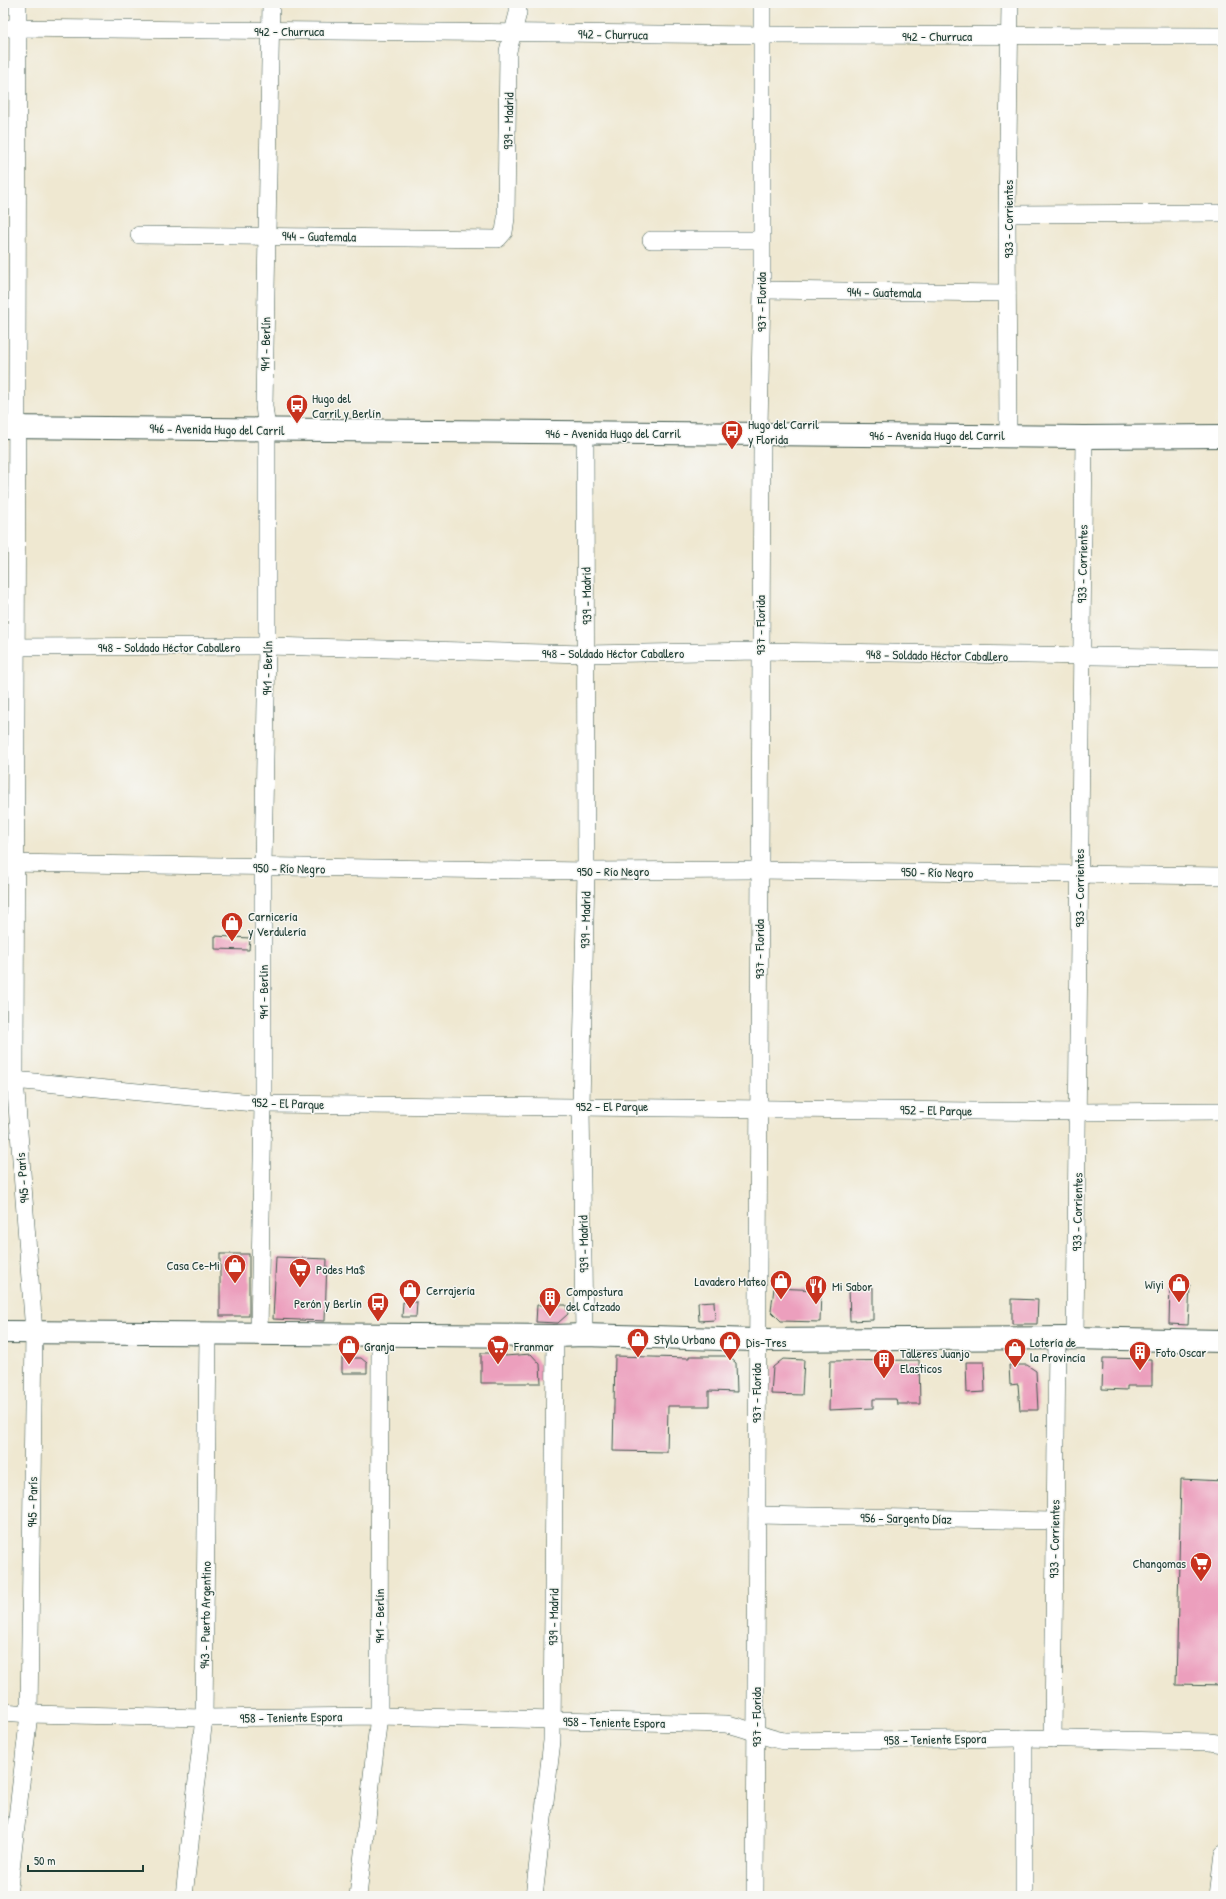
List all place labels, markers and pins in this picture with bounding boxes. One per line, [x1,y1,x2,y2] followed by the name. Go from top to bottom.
[312,389,381,422] place label: Hugo del Carril y Berlín
[284,392,310,425] bus stop icon: Hugo del Carril y Berlín
[748,415,819,448] place label: Hugo del Carril y Florida
[719,418,745,451] bus stop icon: Hugo del Carril y Florida
[248,907,306,940] place label: Carnicería y Verdulería
[219,910,245,943] shop icon: Carnicería y Verdulería
[222,1252,248,1285] shop icon: Casa Ce-Mi
[166,1256,220,1274] place label: Casa Ce-Mi
[287,1256,313,1289] supermarket icon: Podes Ma$
[316,1260,366,1278] place label: Podes Ma$
[768,1268,794,1301] shop icon: Lavadero Mateo
[1166,1271,1192,1304] shop icon: Wiyi
[695,1272,766,1290] place label: Lavadero Mateo
[803,1273,829,1306] restaurant icon: Mi Sabor
[1145,1275,1164,1293] place label: Wiyi
[397,1277,423,1310] shop icon: Cerrajería
[832,1277,872,1295] place label: Mi Sabor
[426,1281,475,1299] place label: Cerrajería
[566,1282,623,1315] place label: Compostura del Catzado
[537,1285,563,1318] building icon: Compostura del Catzado
[365,1290,391,1323] bus stop icon: Perón y Berlín
[294,1294,362,1312] place label: Perón y Berlín
[625,1326,651,1359] shop icon: Stylo Urbano
[717,1329,743,1362] shop icon: Dis-Tres
[654,1330,715,1348] place label: Stylo Urbano
[336,1333,362,1366] shop icon: Granja
[485,1333,511,1366] supermarket icon: Franmar
[746,1333,787,1351] place label: Dis-Tres
[1030,1333,1085,1366] place label: Lotería de la Provincía
[1002,1336,1028,1369] shop icon: Lotería de la Provincía
[364,1337,394,1355] place label: Granja
[513,1337,554,1355] place label: Franmar
[1127,1339,1153,1372] building icon: Foto Oscar
[1155,1343,1206,1361] place label: Foto Oscar
[900,1344,969,1377] place label: Talleres Juanjo Elasticos
[871,1347,897,1380] building icon: Talleres Juanjo Elasticos
[1188,1550,1214,1583] supermarket icon: Changomas
[1132,1554,1186,1572] place label: Changomas

